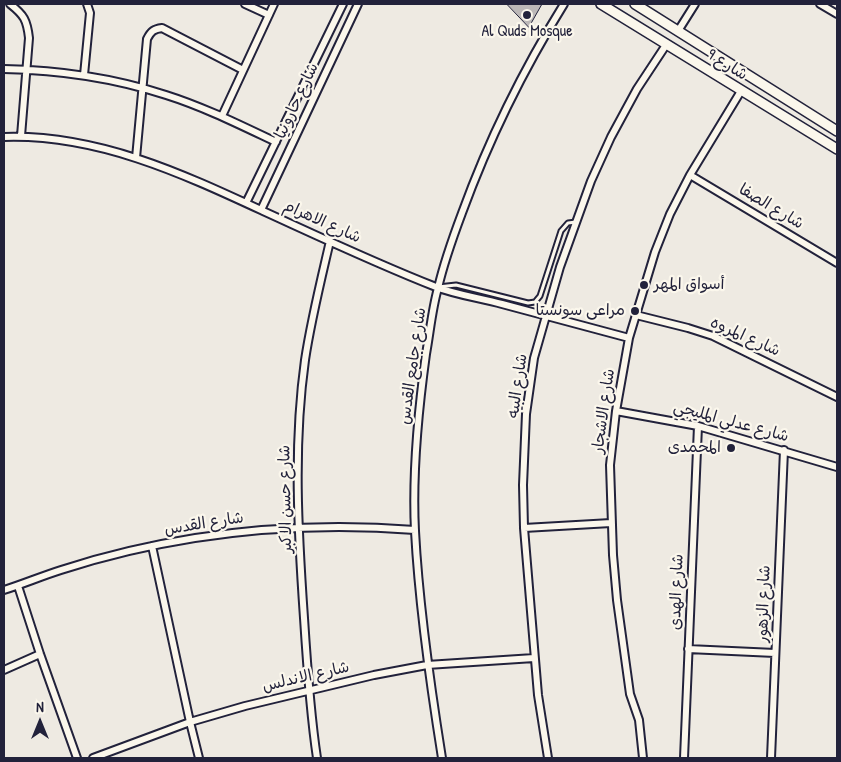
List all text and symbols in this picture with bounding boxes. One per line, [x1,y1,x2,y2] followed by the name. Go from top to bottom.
[521,9,533,21] marker: Al Quds Mosque
[481,22,573,42] place label: Al Quds Mosque
[703,45,751,85] street label: شارع 9
[271,60,323,142] street label: شارع حارونيا
[735,180,807,234] street label: شارع الصفا
[280,196,364,248] street label: شارع الاهرام
[654,275,725,295] place label: أسواق المهر
[638,279,650,291] marker: أسواق المهر
[535,301,625,321] place label: مراعى سونستا
[629,305,641,317] marker: مراعى سونستا
[395,306,431,426] street label: شارع جامع القدس
[707,313,783,361] street label: شارع المروه
[504,353,532,419] street label: شارع البيه
[589,367,619,455] street label: شارع الاشجار
[671,397,791,447] street label: شارع عدلي المليجي
[668,438,721,458] place label: المحمدى
[725,442,737,454] marker: المحمدى
[275,445,297,553] street label: شارع حسن الاكبر
[163,508,245,540] street label: شارع القدس
[666,554,688,630] street label: شارع الهدى
[753,565,775,643] street label: شارع الزهور
[261,658,351,696] street label: شارع الاندلس
[15,697,65,747] north arrow
[36,697,44,716] text: N

